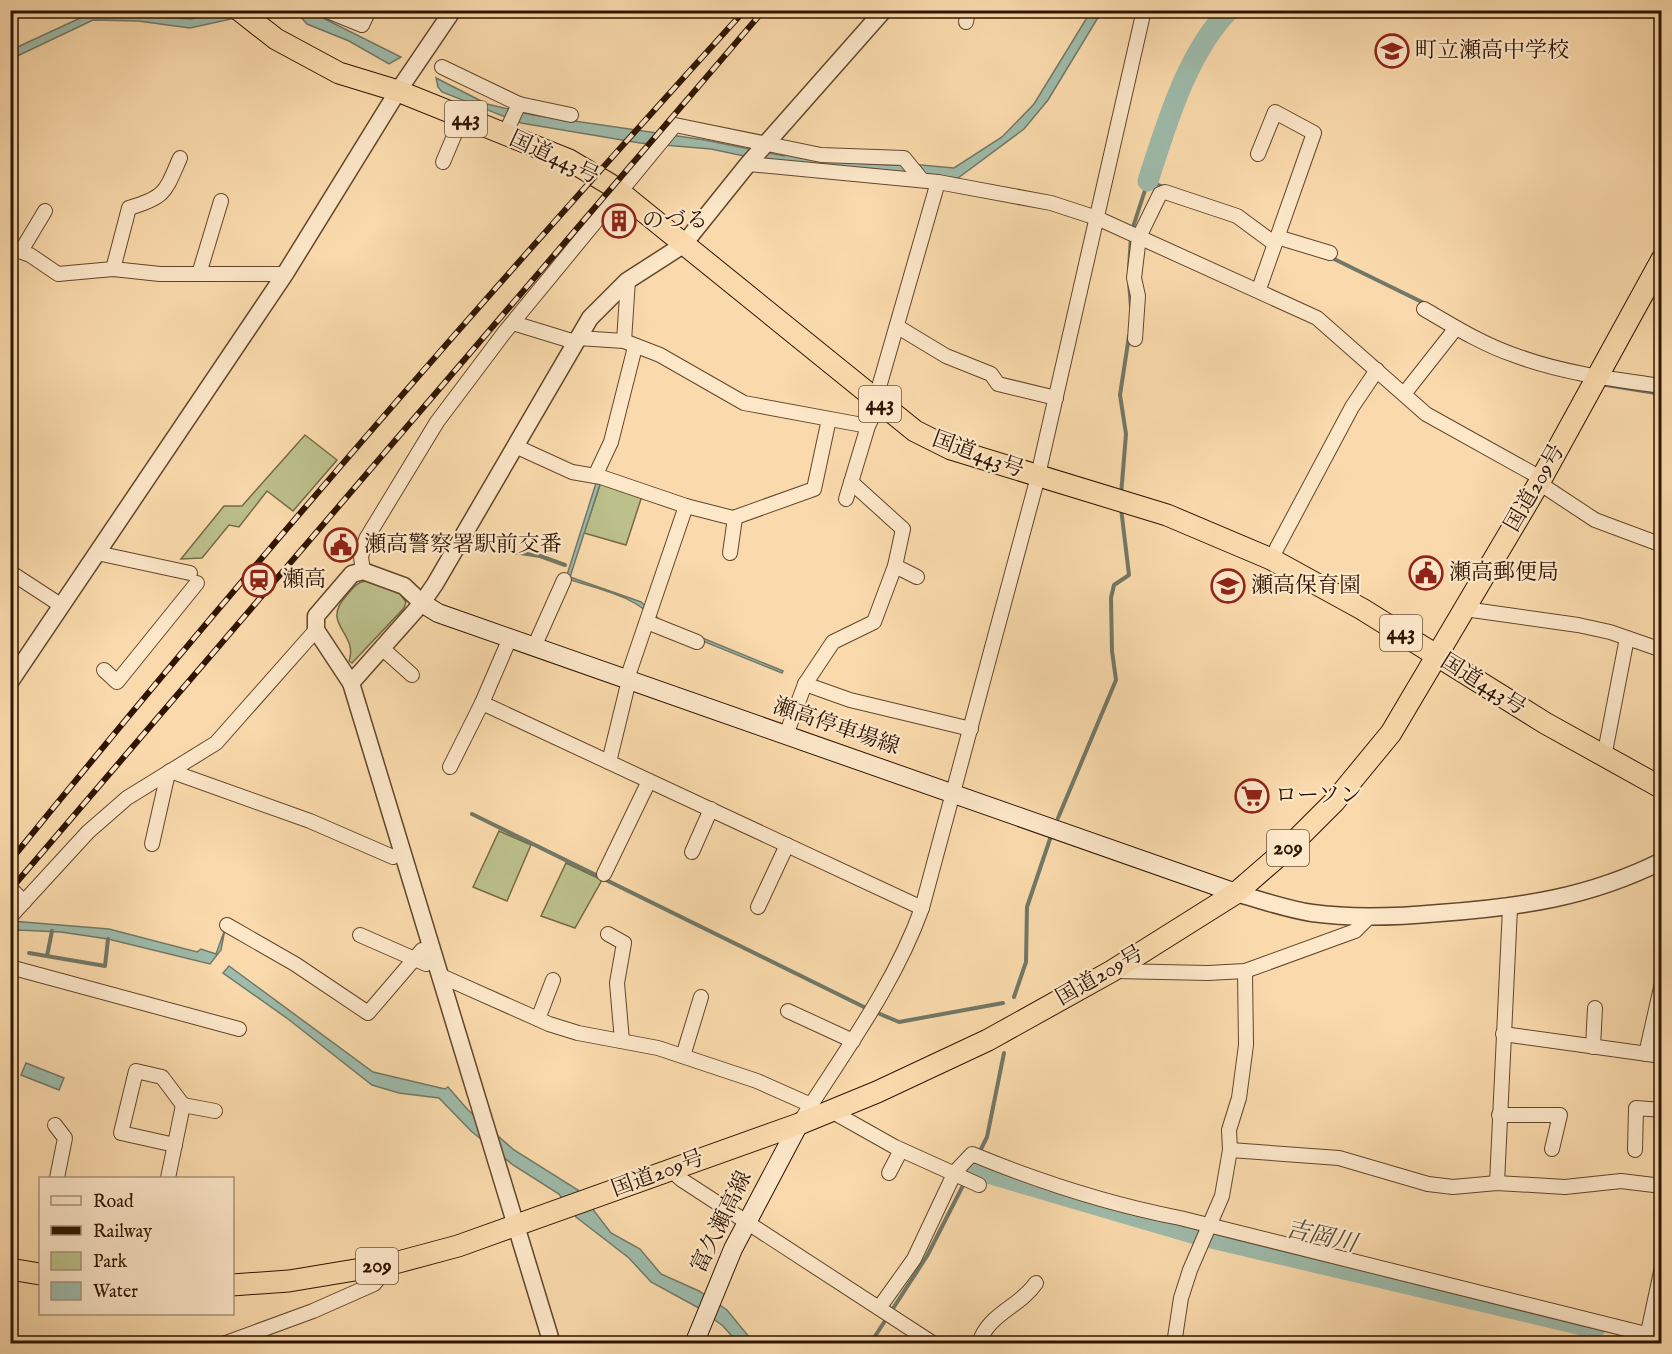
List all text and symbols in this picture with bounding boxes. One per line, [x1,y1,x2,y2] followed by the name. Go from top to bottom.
[1374,33,1410,69] school or university icon: 町立瀬高中学校
[1415,37,1569,65] place label: 町立瀬高中学校
[445,101,487,137] road number: 443
[505,125,603,191] street label: 国道443号
[601,203,637,239] building icon: のづる
[642,207,708,235] place label: のづる
[859,386,901,422] road number: 443
[928,425,1028,485] street label: 国道443号
[1499,439,1571,537] street label: 国道209号
[323,527,359,563] public building icon: 瀬高警察署駅前交番
[364,531,562,559] place label: 瀬高警察署駅前交番
[1408,555,1444,591] public building icon: 瀬高郵便局
[1449,559,1559,587] place label: 瀬高郵便局
[241,562,277,598] station icon: 瀬高
[282,566,326,594] place label: 瀬高
[1210,568,1246,604] school or university icon: 瀬高保育園
[1251,572,1361,600] place label: 瀬高保育園
[1380,615,1422,651] road number: 443
[1435,648,1531,722] street label: 国道443号
[769,692,903,762] street label: 瀬高停車場線
[1234,778,1270,814] supermarket icon: ローソン
[1275,782,1362,810] place label: ローソン
[1267,830,1309,866] road number: 209
[1051,940,1149,1012] street label: 国道209号
[608,1144,708,1204] street label: 国道209号
[685,1166,759,1278] street label: 富久瀬高線
[39,1177,234,1315] legend
[93,1191,134,1214] text: Road
[1282,1214,1362,1261] water label: 吉岡川
[93,1221,152,1244] text: Railway
[356,1248,398,1284] road number: 209
[93,1251,128,1274] text: Park
[93,1281,138,1304] text: Water

